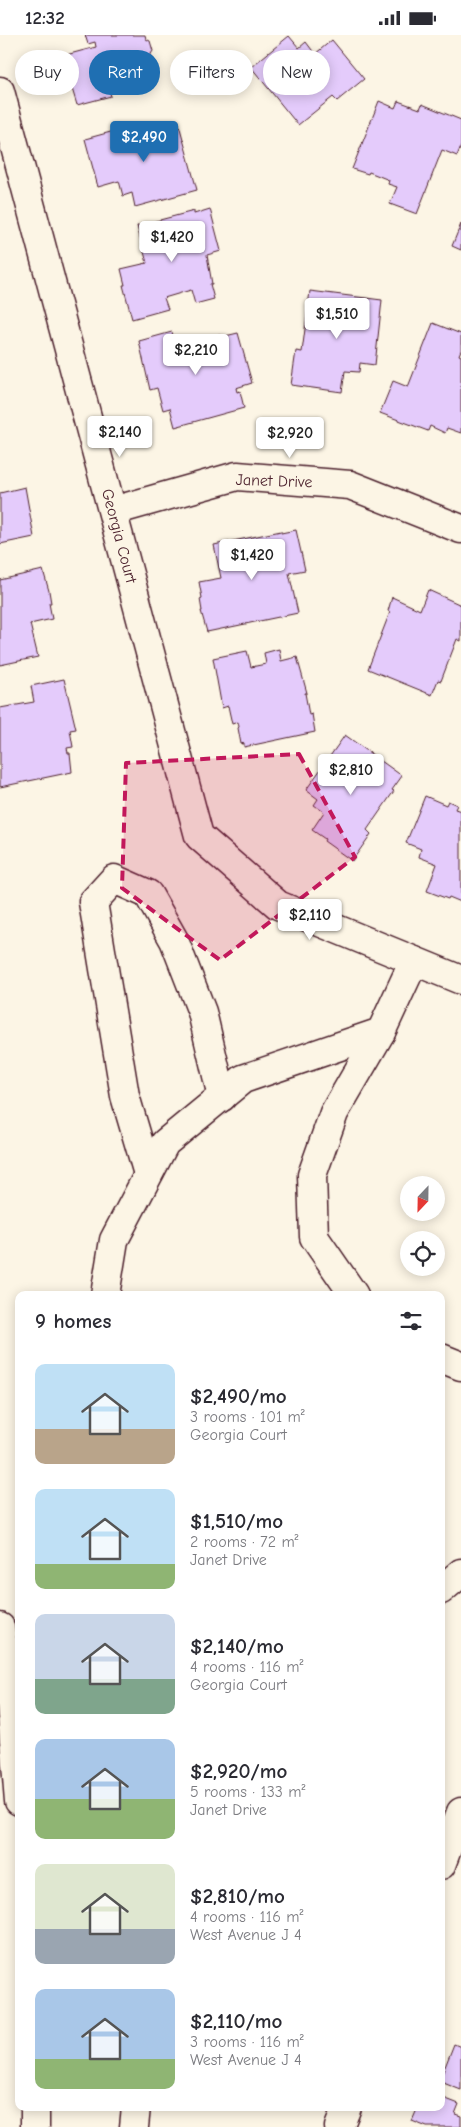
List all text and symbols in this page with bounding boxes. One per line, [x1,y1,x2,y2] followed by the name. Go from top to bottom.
[25,7,65,29] text: 12:32
[15,50,79,95] chip: Buy
[89,50,160,95] chip: Rent
[170,50,253,95] chip: Filters
[263,50,330,95] chip: New
[103,121,185,163] pin: $2,490
[121,128,167,146] text: $2,490
[131,221,213,263] pin: $1,420
[150,228,194,246] text: $1,420
[296,297,378,340] pin: $1,510
[316,305,358,323] text: $1,510
[155,333,237,376] pin: $2,210
[174,341,218,359] text: $2,210
[79,415,161,458] pin: $2,140
[249,417,331,459] pin: $2,920
[98,423,142,441] text: $2,140
[267,424,313,442] text: $2,920
[235,471,313,491] street label: Janet Drive
[98,487,140,586] street label: Georgia Court
[211,539,293,581] pin: $1,420
[230,546,274,564] text: $1,420
[310,753,392,796] pin: $2,810
[329,761,373,779] text: $2,810
[269,899,351,941] pin: $2,110
[289,906,331,924] text: $2,110
[400,1176,445,1221] north arrow
[400,1176,445,1276] map controls
[400,1231,445,1276] button: locate
[397,1307,425,1335] icon: filters
[35,1309,111,1333] text: 9 homes
[75,1384,135,1444] icon: home
[190,1384,287,1408] text: $2,490/mo
[190,1408,305,1426] text: 3 rooms · 101 m²
[190,1426,287,1444] text: Georgia Court
[75,1509,135,1569] icon: home
[190,1509,283,1533] text: $1,510/mo
[190,1533,299,1551] text: 2 rooms · 72 m²
[190,1551,267,1569] text: Janet Drive
[75,1634,135,1694] icon: home
[190,1634,284,1658] text: $2,140/mo
[190,1658,303,1676] text: 4 rooms · 116 m²
[190,1676,287,1694] text: Georgia Court
[75,1759,135,1819] icon: home
[190,1759,287,1783] text: $2,920/mo
[190,1783,306,1801] text: 5 rooms · 133 m²
[190,1801,267,1819] text: Janet Drive
[75,1884,135,1944] icon: home
[190,1884,285,1908] text: $2,810/mo
[190,1908,303,1926] text: 4 rooms · 116 m²
[190,1926,302,1944] text: West Avenue J 4
[75,2009,135,2069] icon: home
[190,2009,282,2033] text: $2,110/mo
[190,2033,304,2051] text: 3 rooms · 116 m²
[190,2051,302,2069] text: West Avenue J 4

